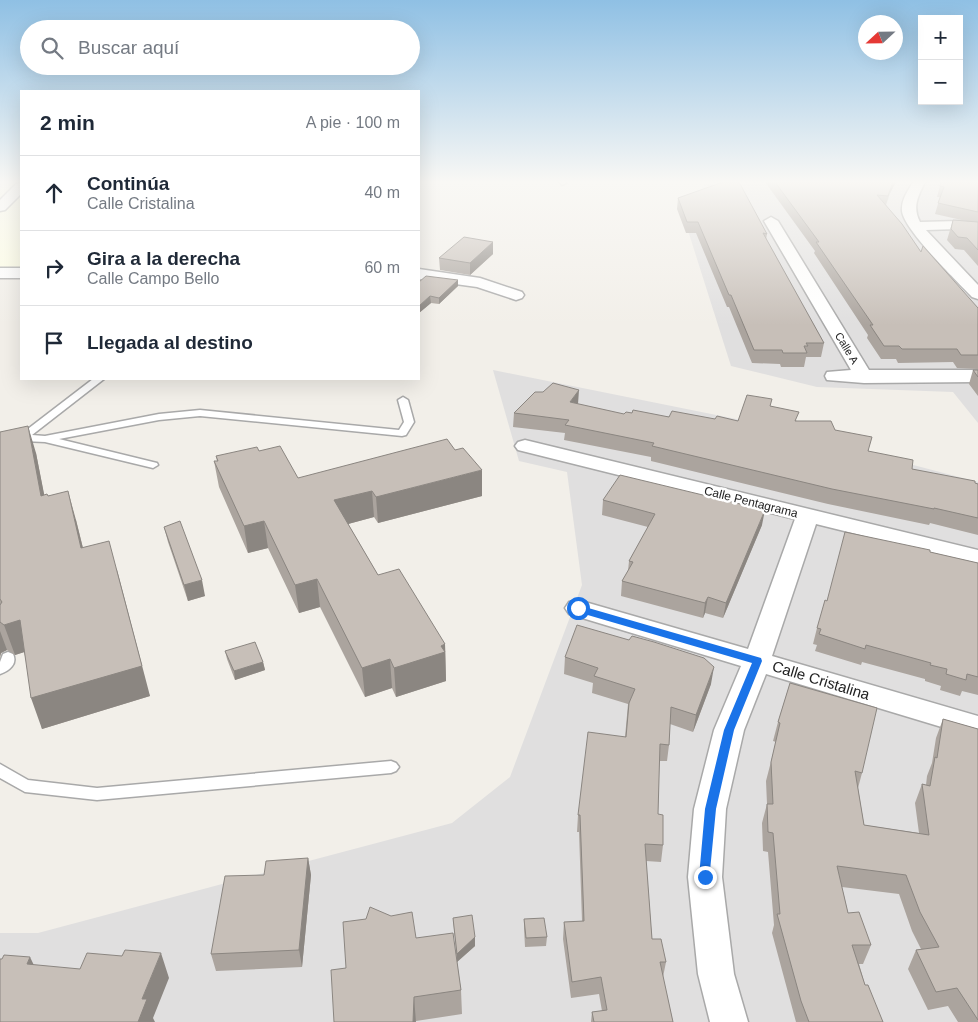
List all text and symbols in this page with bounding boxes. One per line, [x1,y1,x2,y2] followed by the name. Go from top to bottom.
[858,15,903,60] north arrow
[918,15,963,105] map controls
[918,15,963,60] button: +
[20,20,420,75] search box
[38,34,66,62] icon: search
[78,37,179,58] text: Buscar aquí
[918,60,963,105] button: −
[40,111,95,134] text: 2 min
[306,114,400,131] text: A pie · 100 m
[87,173,169,194] text: Continúa
[40,179,68,207] icon: ahead
[364,184,400,201] text: 40 m
[87,195,195,212] text: Calle Cristalina
[87,248,240,269] text: Gira a la derecha
[40,254,68,282] icon: right
[364,259,400,276] text: 60 m
[87,270,220,287] text: Calle Campo Bello
[40,329,68,357] icon: arrive
[833,330,861,367] street label: Calle A
[87,332,253,353] text: Llegada al destino
[703,484,800,520] street label: Calle Pentagrama
[567,597,590,620] route start
[770,657,872,703] street label: Calle Cristalina
[694,866,717,889] route end

